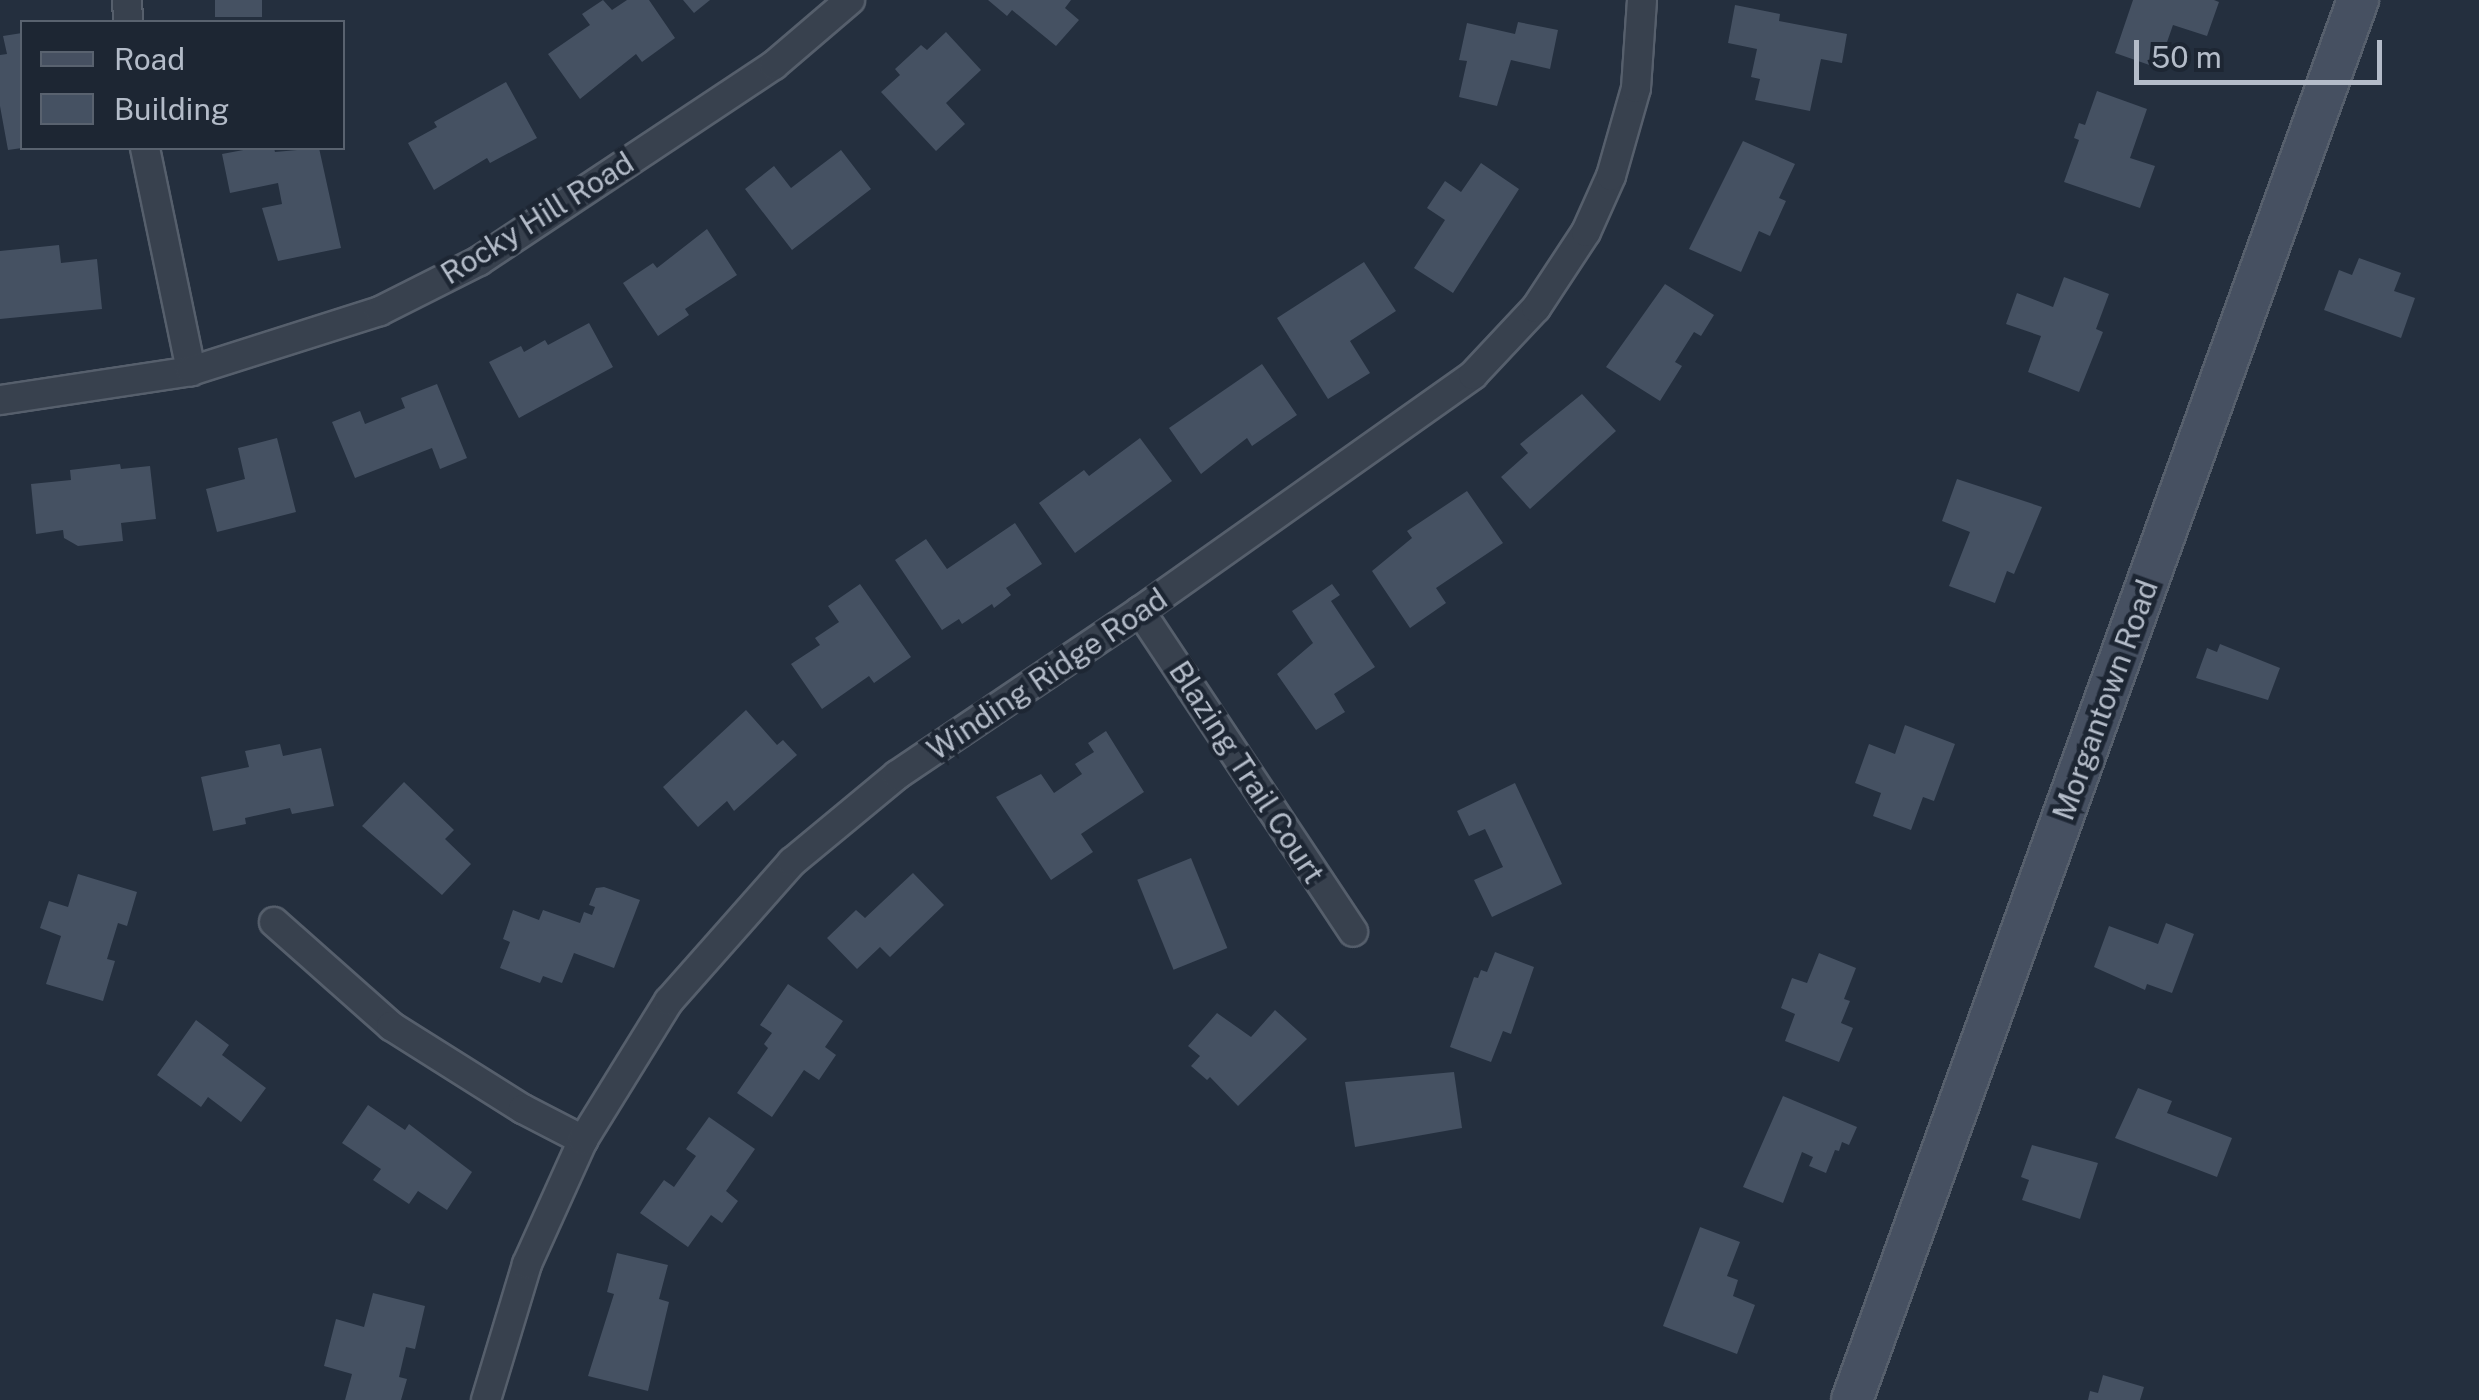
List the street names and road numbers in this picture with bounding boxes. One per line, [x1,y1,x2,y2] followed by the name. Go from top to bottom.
[434,144,640,292] street label: Rocky Hill Road
[2045,575,2165,825] street label: Morgantown Road
[920,580,1174,768] street label: Winding Ridge Road
[1162,654,1332,890] street label: Blazing Trail Court

